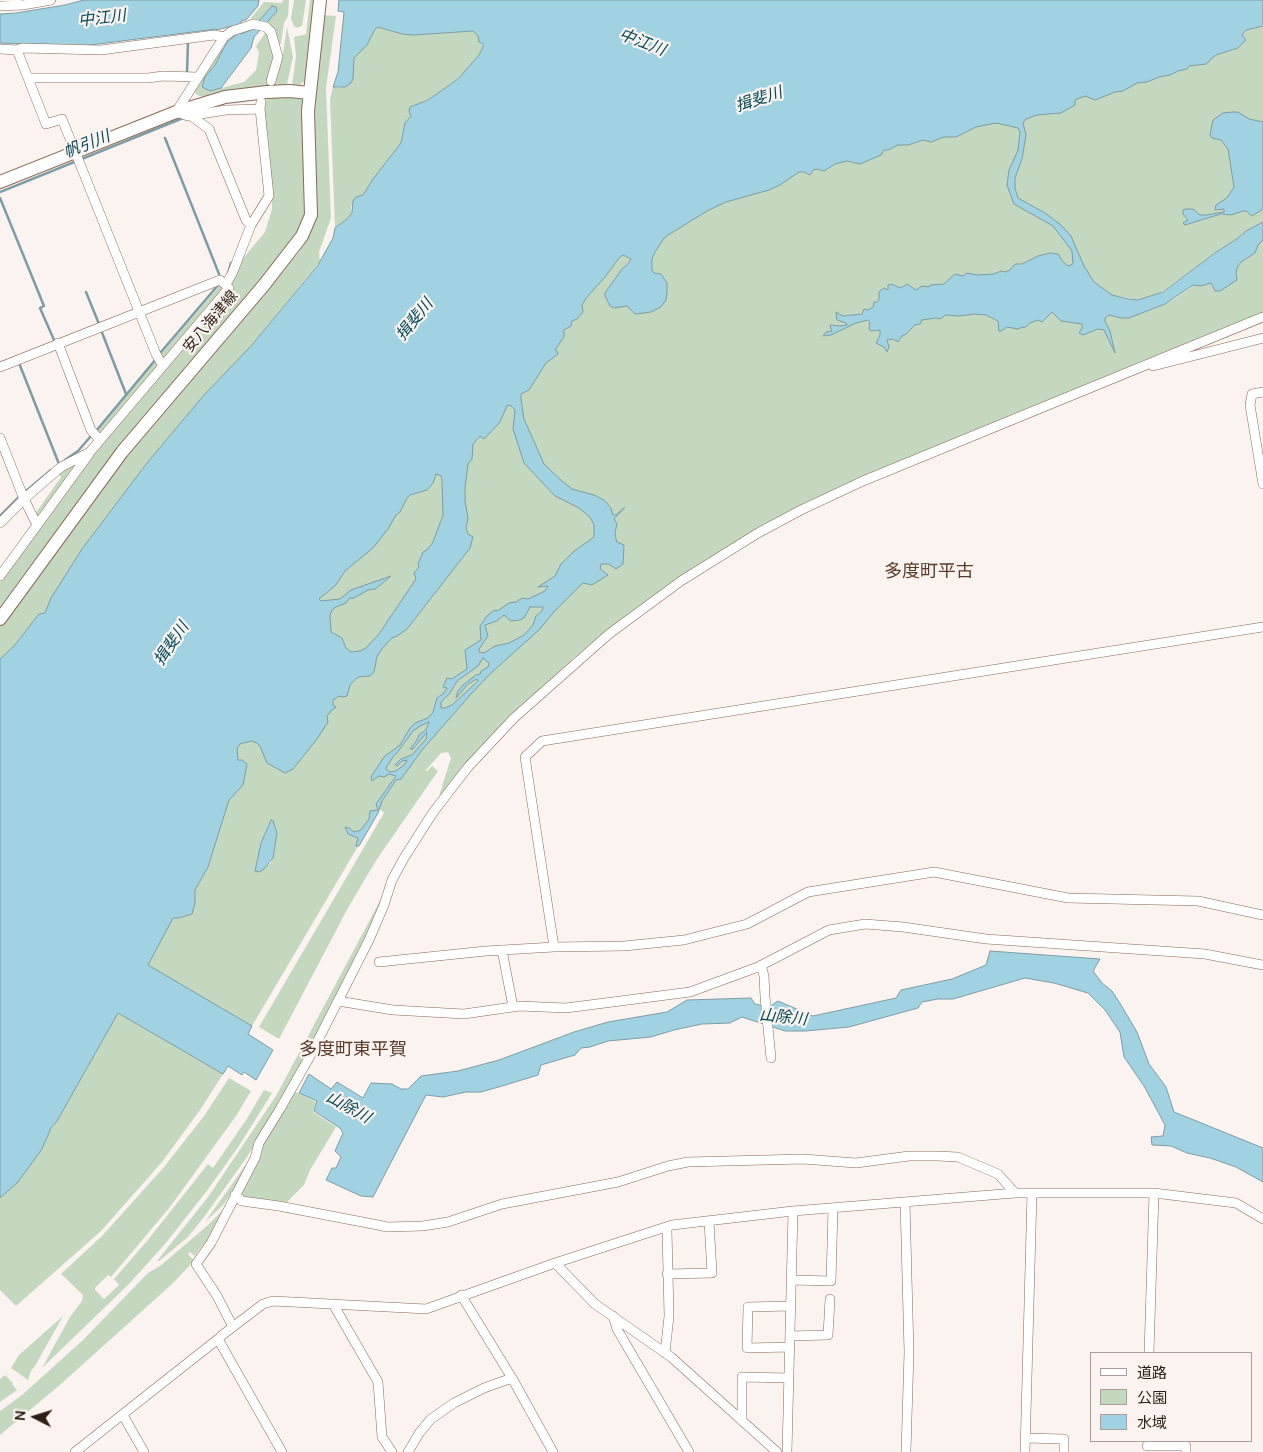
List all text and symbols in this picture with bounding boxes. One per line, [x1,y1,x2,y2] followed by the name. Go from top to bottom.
[77,7,127,31] water label: 中江川
[616,25,668,61] water label: 中江川
[733,83,785,117] water label: 揖斐川
[61,127,113,163] water label: 帆引川
[180,287,242,357] street label: 安八海津線
[392,295,438,345] water label: 揖斐川
[884,561,974,583] district label: 多度町平古
[151,619,193,669] water label: 揖斐川
[758,1006,808,1030] water label: 山除川
[299,1039,407,1061] district label: 多度町東平賀
[322,1088,374,1128] water label: 山除川
[1090,1352,1253,1442] legend
[1137,1363,1167,1383] text: 道路
[1137,1388,1167,1408] text: 公園
[10,1392,60,1442] north arrow
[11,1410,29,1422] text: N
[1137,1413,1167,1433] text: 水域

